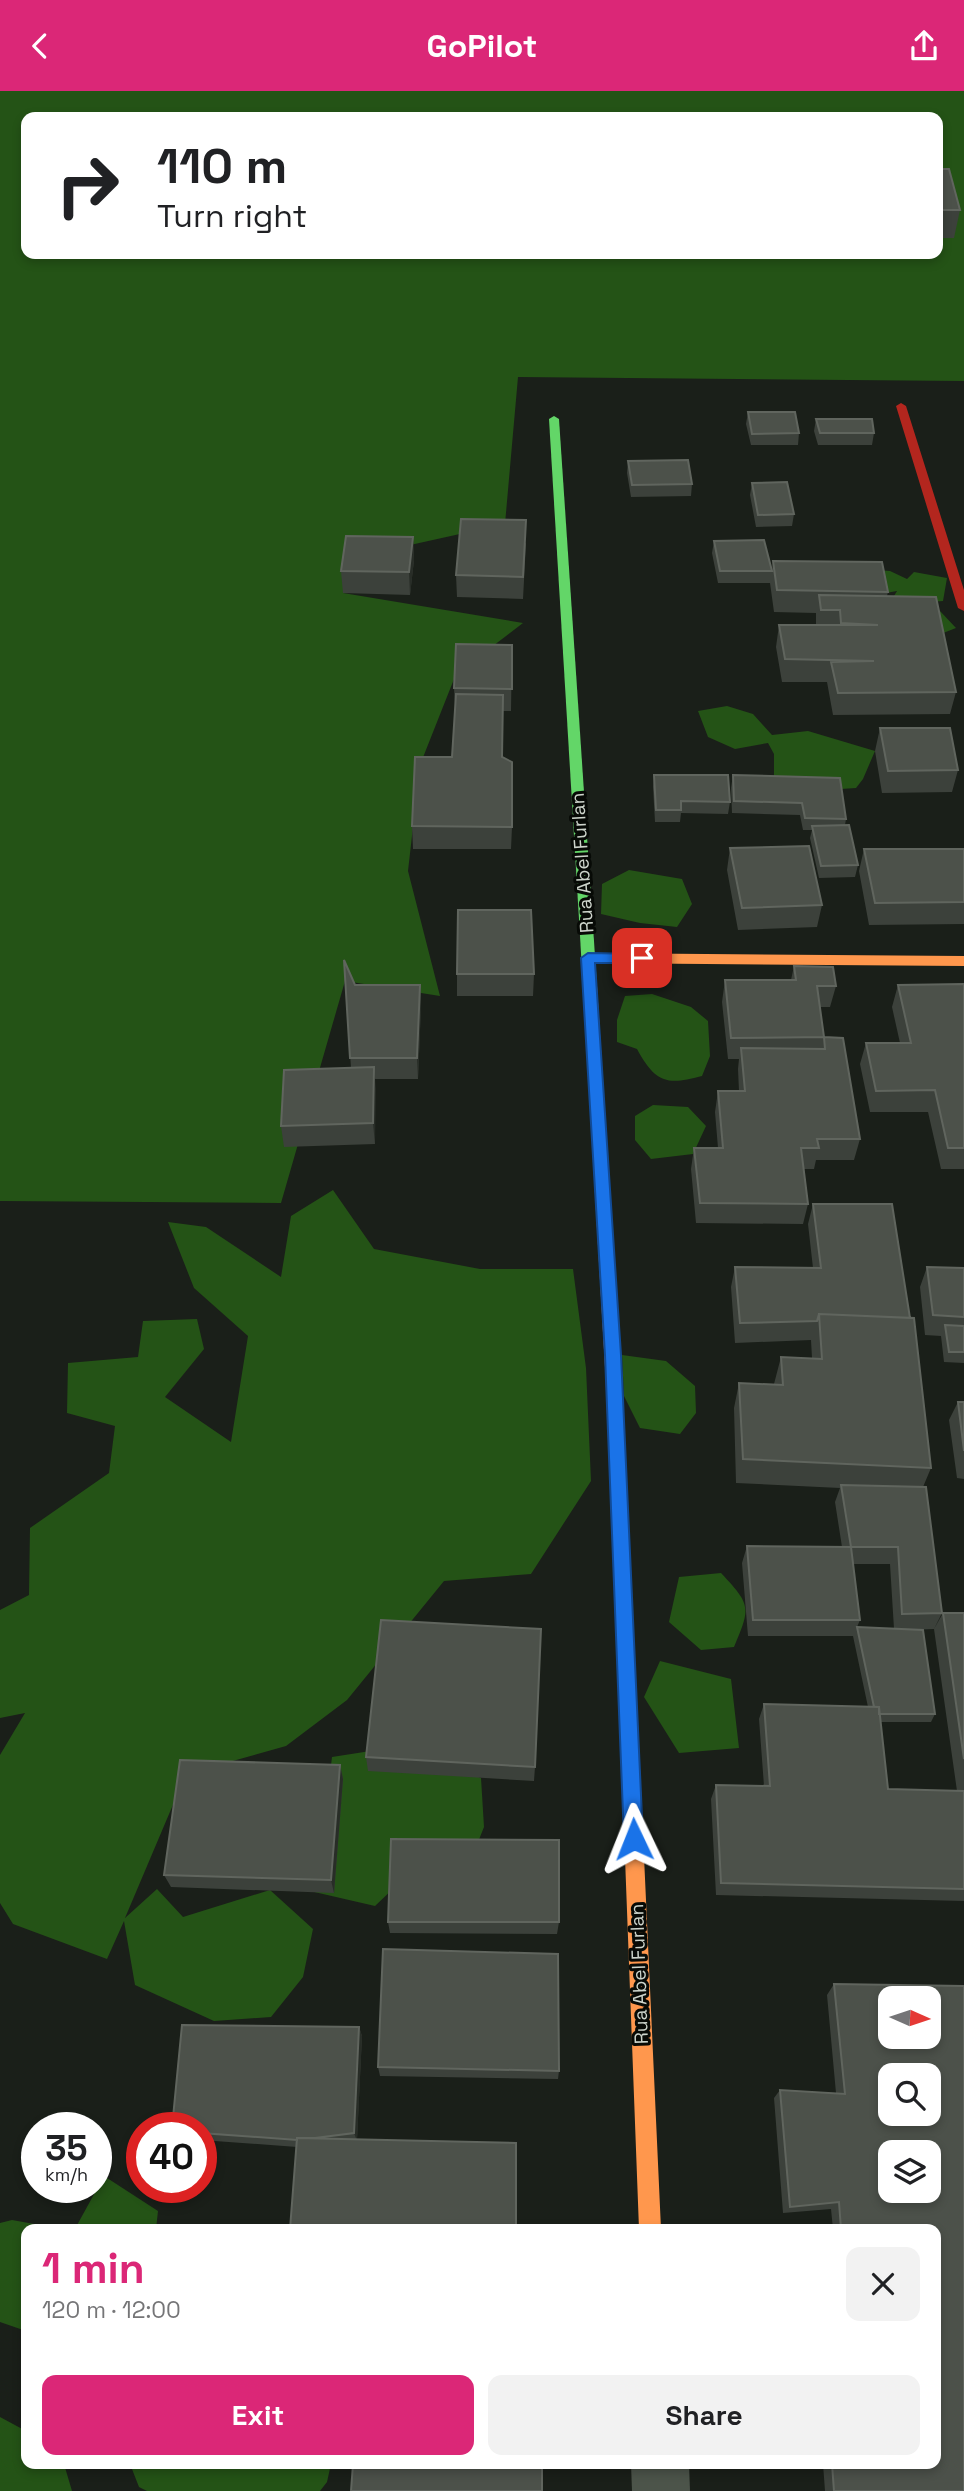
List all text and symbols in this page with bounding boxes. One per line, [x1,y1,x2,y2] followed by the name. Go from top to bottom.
[427,26,537,66] text: GoPilot
[21,27,59,65] icon: back
[905,27,943,65] icon: share
[157,135,287,197] text: 110 m
[42,140,133,231] icon: right
[157,196,307,236] text: Turn right
[565,792,599,934] street label: Rua Abel Furlan
[612,928,672,988] pin
[623,939,661,977] icon: arrive
[597,1802,671,1876] position arrow
[624,1903,654,2045] street label: Rua Abel Furlan
[878,1986,942,2049] north arrow
[878,1986,941,2203] map controls
[878,2063,941,2126] button: search
[126,2112,217,2203] speed limit sign: 40
[45,2126,88,2170] text: 35
[878,2140,941,2203] button: layers
[45,2163,88,2186] text: km/h
[42,2242,145,2295] text: 1 min
[846,2247,920,2321] button: close
[42,2295,181,2325] text: 120 m · 12:00
[42,2375,474,2455] button: Exit
[488,2375,920,2455] button: Share

